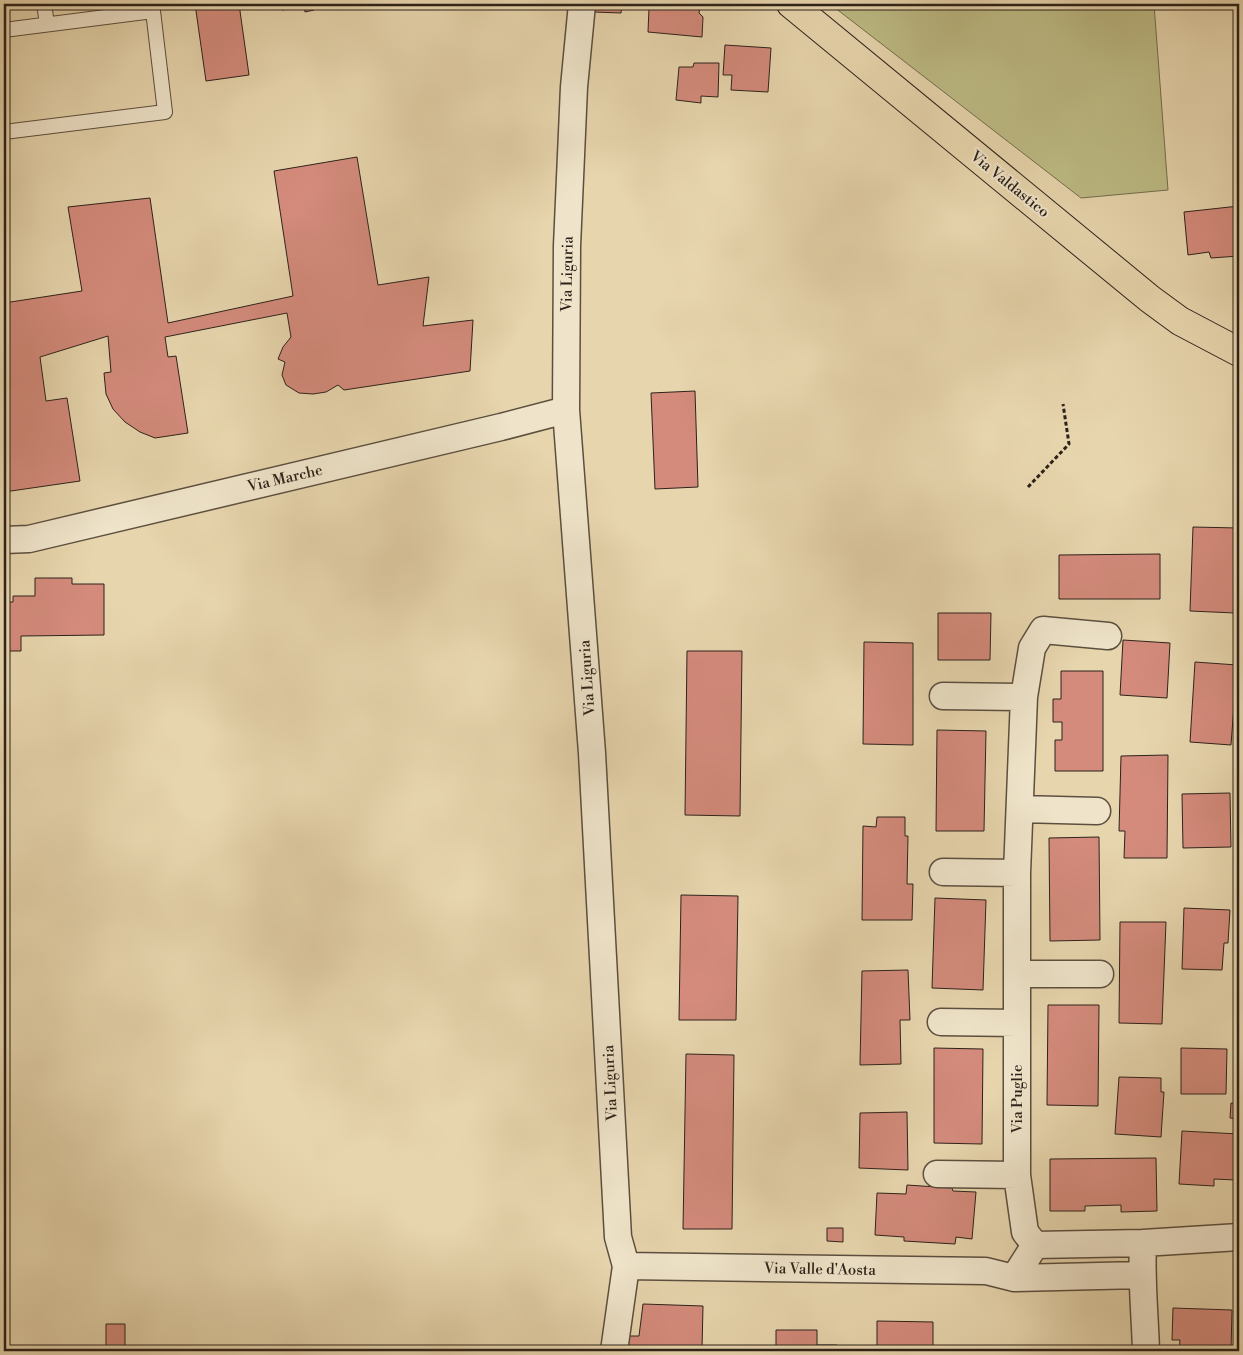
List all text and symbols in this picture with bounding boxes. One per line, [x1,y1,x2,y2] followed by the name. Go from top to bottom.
[966,146,1053,222] street label: Via Valdastico
[557,235,578,313] street label: Via Liguria
[245,461,325,497] street label: Via Marche
[575,639,600,718] street label: Via Liguria
[599,1044,622,1122] street label: Via Liguria
[1008,1064,1027,1135] street label: Via Puglie
[763,1259,877,1280] street label: Via Valle d'Aosta

